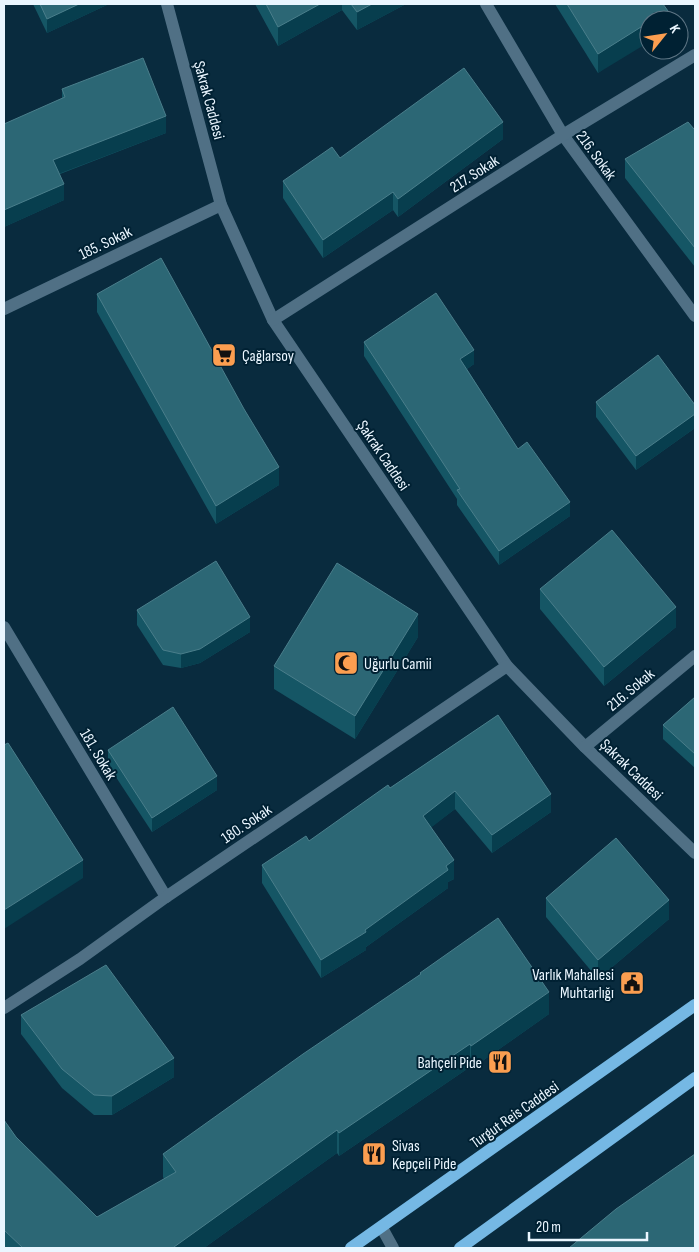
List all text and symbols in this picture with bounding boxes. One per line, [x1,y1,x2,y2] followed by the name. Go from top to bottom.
[639,10,689,60] north arrow
[666,22,684,36] text: K
[189,59,228,142] street label: Şakrak Caddesi
[572,128,620,184] street label: 216. Sokak
[447,151,503,197] street label: 217. Sokak
[76,222,135,264] street label: 185. Sokak
[211,342,237,368] supermarket icon: Çağlarsoy
[242,347,294,366] place label: Çağlarsoy
[352,417,413,495] street label: Şakrak Caddesi
[333,650,359,676] mosque icon: Uğurlu Camii
[364,655,432,674] place label: Uğurlu Camii
[603,665,659,716] street label: 216. Sokak
[75,726,120,784] street label: 181. Sokak
[595,735,666,805] street label: Şakrak Caddesi
[218,801,276,848] street label: 180. Sokak
[532,966,614,1003] place label: Varlık Mahallesi Muhtarlığı
[619,970,645,996] public building icon: Varlık Mahallesi Muhtarlığı
[487,1049,513,1075] restaurant icon: Bahçeli Pide
[417,1054,482,1073] place label: Bahçeli Pide
[467,1078,563,1153] street label: Turgut Reis Caddesi
[392,1137,456,1174] place label: Sivas Kepçeli Pide
[361,1141,387,1167] restaurant icon: Sivas Kepçeli Pide
[529,1210,646,1242] scale bar
[536,1218,561,1237] text: 20 m

